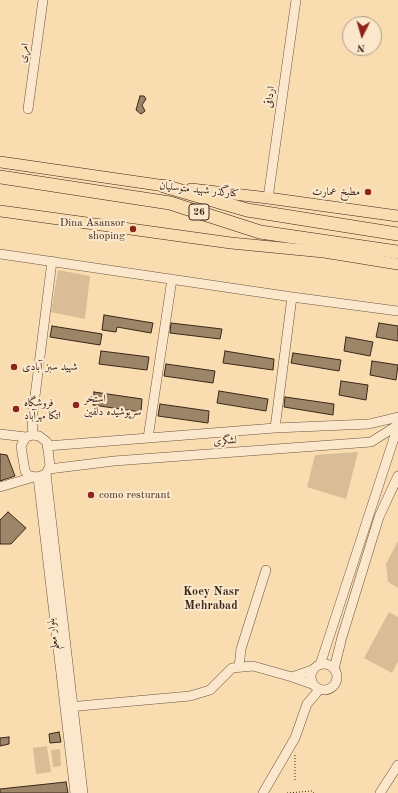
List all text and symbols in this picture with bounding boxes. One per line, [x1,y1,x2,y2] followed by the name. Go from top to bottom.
[342,16,382,56] north arrow
[16,42,32,64] street label: امری
[356,42,366,53] text: N
[262,85,278,109] street label: ارداقی
[159,179,239,201] street label: کنارگذر شهید متوسلیان
[312,185,360,199] place label: مطبخ عمارت
[363,187,373,197] marker: مطبخ عمارت
[189,204,209,220] road number: 26
[60,216,125,242] place label: Dina Asansor shoping
[128,224,138,234] marker: Dina Asansor shoping
[22,360,78,374] place label: شهید سبز آبادی
[9,362,19,372] marker: شهید سبز آبادی
[84,392,141,418] place label: استخر سرپوشیده دلفین
[24,396,61,422] place label: فروشگاه اتکا مهرآباد
[71,400,81,410] marker: استخر سرپوشیده دلفین
[11,404,21,414] marker: فروشگاه اتکا مهرآباد
[213,434,237,448] street label: لشگری
[99,488,170,502] place label: como resturant
[86,490,96,500] marker: como resturant
[183,585,239,613] district label: Koey Nasr Mehrabad
[45,617,61,651] street label: بلوار معلم

